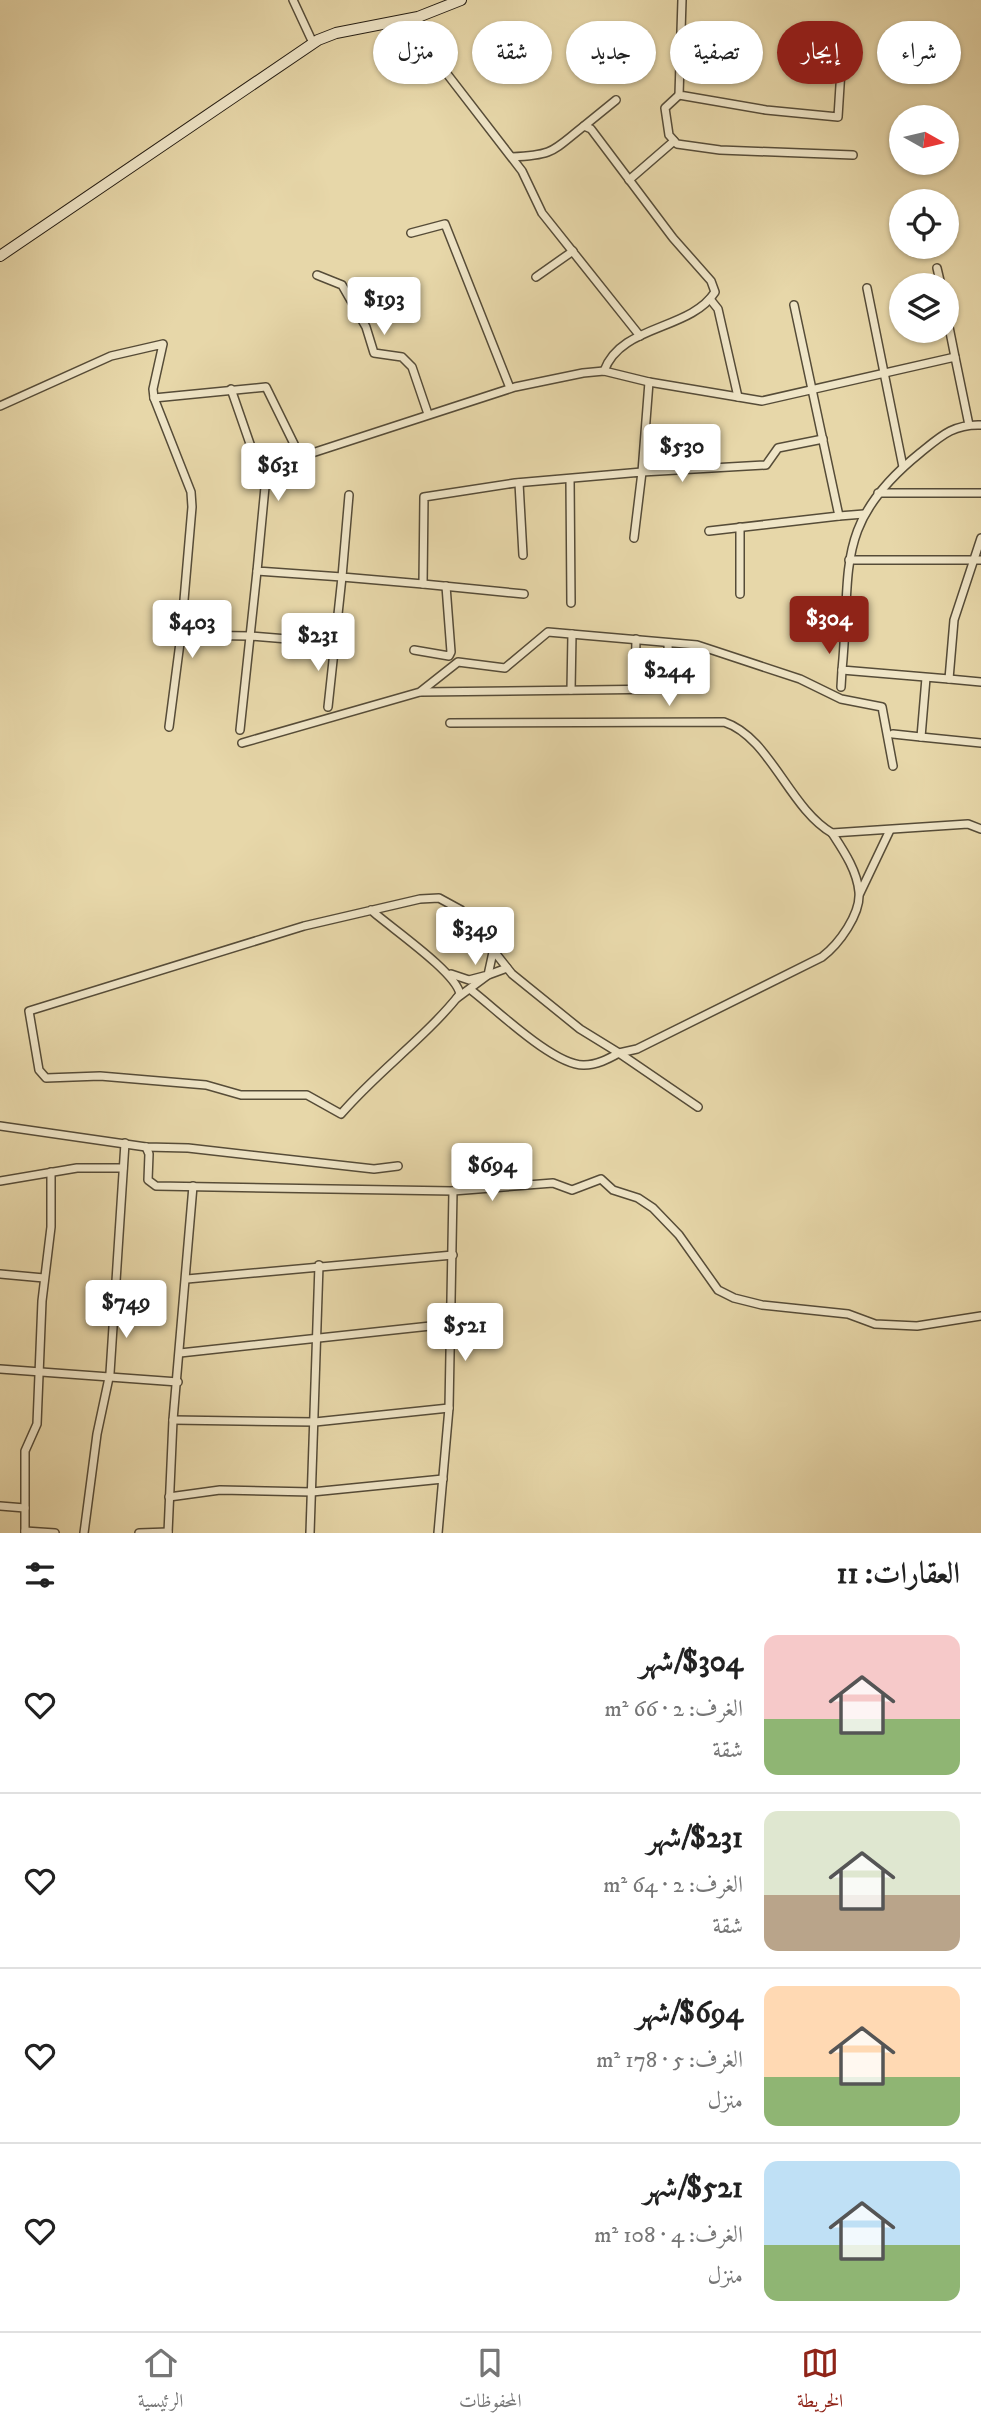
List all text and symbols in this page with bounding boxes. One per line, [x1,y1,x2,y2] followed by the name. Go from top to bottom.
[373,21,458,84] chip: منزل
[472,21,552,84] chip: شقة
[566,21,656,84] chip: جديد
[670,21,763,84] chip: تصفية
[777,21,863,84] chip: إيجار
[877,21,961,84] chip: شراء
[889,105,959,175] north arrow
[889,105,959,343] map controls
[889,189,959,259] button: locate
[889,273,959,343] button: layers
[343,278,425,337] pin: $193
[364,285,404,314] text: $193
[641,424,723,484] pin: $530
[660,432,704,461] text: $530
[237,444,319,503] pin: $631
[257,451,299,480] text: $631
[788,596,870,656] pin: $304
[151,600,233,660] pin: $403
[806,604,852,633] text: $304
[169,608,215,637] text: $403
[277,614,359,673] pin: $231
[298,621,338,650] text: $231
[628,648,710,708] pin: $244
[644,656,694,685] text: $244
[434,908,516,967] pin: $349
[452,915,498,944] text: $349
[451,1144,533,1203] pin: $694
[467,1151,517,1180] text: $694
[85,1280,167,1340] pin: $749
[102,1288,151,1317] text: $749
[424,1304,506,1363] pin: $521
[443,1311,487,1340] text: $521
[21,1556,59,1594] icon: filters
[837,1556,960,1593] text: العقارات: 11
[640,1644,743,1681] text: $304/شهر
[820,1663,904,1747] icon: home
[21,1686,59,1724] icon: heart
[604,1695,743,1724] text: الغرف: 2 · 66 m²
[713,1736,743,1765] text: شقة
[647,1820,743,1857] text: $231/شهر
[820,1839,904,1923] icon: home
[21,1862,59,1900] icon: heart
[603,1871,743,1900] text: الغرف: 2 · 64 m²
[713,1912,743,1941] text: شقة
[636,1995,743,2032] text: $694/شهر
[820,2014,904,2098] icon: home
[21,2037,59,2075] icon: heart
[596,2046,743,2075] text: الغرف: 5 · 178 m²
[708,2087,743,2116] text: منزل
[643,2170,743,2207] text: $521/شهر
[820,2189,904,2273] icon: home
[21,2212,59,2250] icon: heart
[594,2221,743,2250] text: الغرف: 4 · 108 m²
[708,2262,743,2291] text: منزل
[138,2344,183,2419] tab: الرئيسية
[459,2344,522,2419] tab: المحفوظات
[797,2344,843,2419] tab: الخريطة

